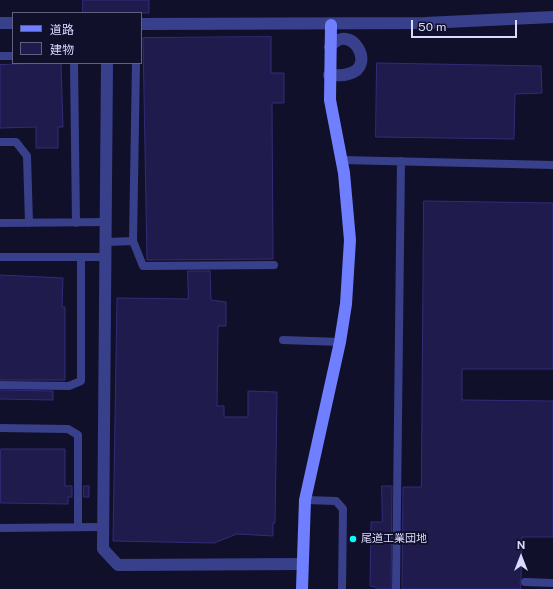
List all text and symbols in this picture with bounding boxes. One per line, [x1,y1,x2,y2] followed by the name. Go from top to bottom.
[12,12,142,64] legend
[413,12,519,38] scale bar
[418,20,446,34] text: 50 m
[50,23,74,37] text: 道路
[50,43,74,57] text: 建物
[361,532,427,546] place label: 尾道工業団地
[348,534,358,544] marker: 尾道工業団地
[501,537,541,577] north arrow
[517,539,525,551] text: N

